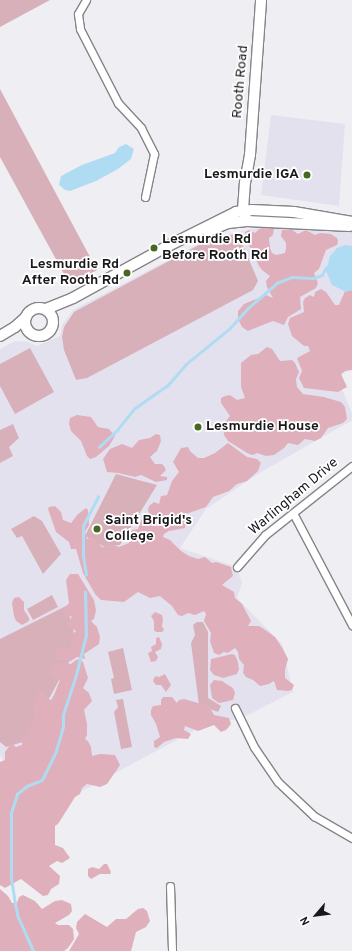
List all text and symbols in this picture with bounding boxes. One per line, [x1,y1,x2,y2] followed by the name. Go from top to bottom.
[229,45,253,119] street label: Rooth Road
[204,167,299,183] place label: Lesmurdie IGA
[302,170,312,180] marker: Lesmurdie IGA
[162,232,268,264] place label: Lesmurdie Rd Before Rooth Rd
[149,243,159,253] marker: Lesmurdie Rd Before Rooth Rd
[22,257,119,290] place label: Lesmurdie Rd After Rooth Rd
[122,268,132,278] marker: Lesmurdie Rd After Rooth Rd
[206,419,319,435] place label: Lesmurdie House
[193,422,203,432] marker: Lesmurdie House
[246,455,342,539] street label: Warlingham Drive
[105,513,192,546] place label: Saint Brigid's College
[92,524,102,534] marker: Saint Brigid's College
[296,895,336,935] north arrow
[297,914,313,927] text: N

